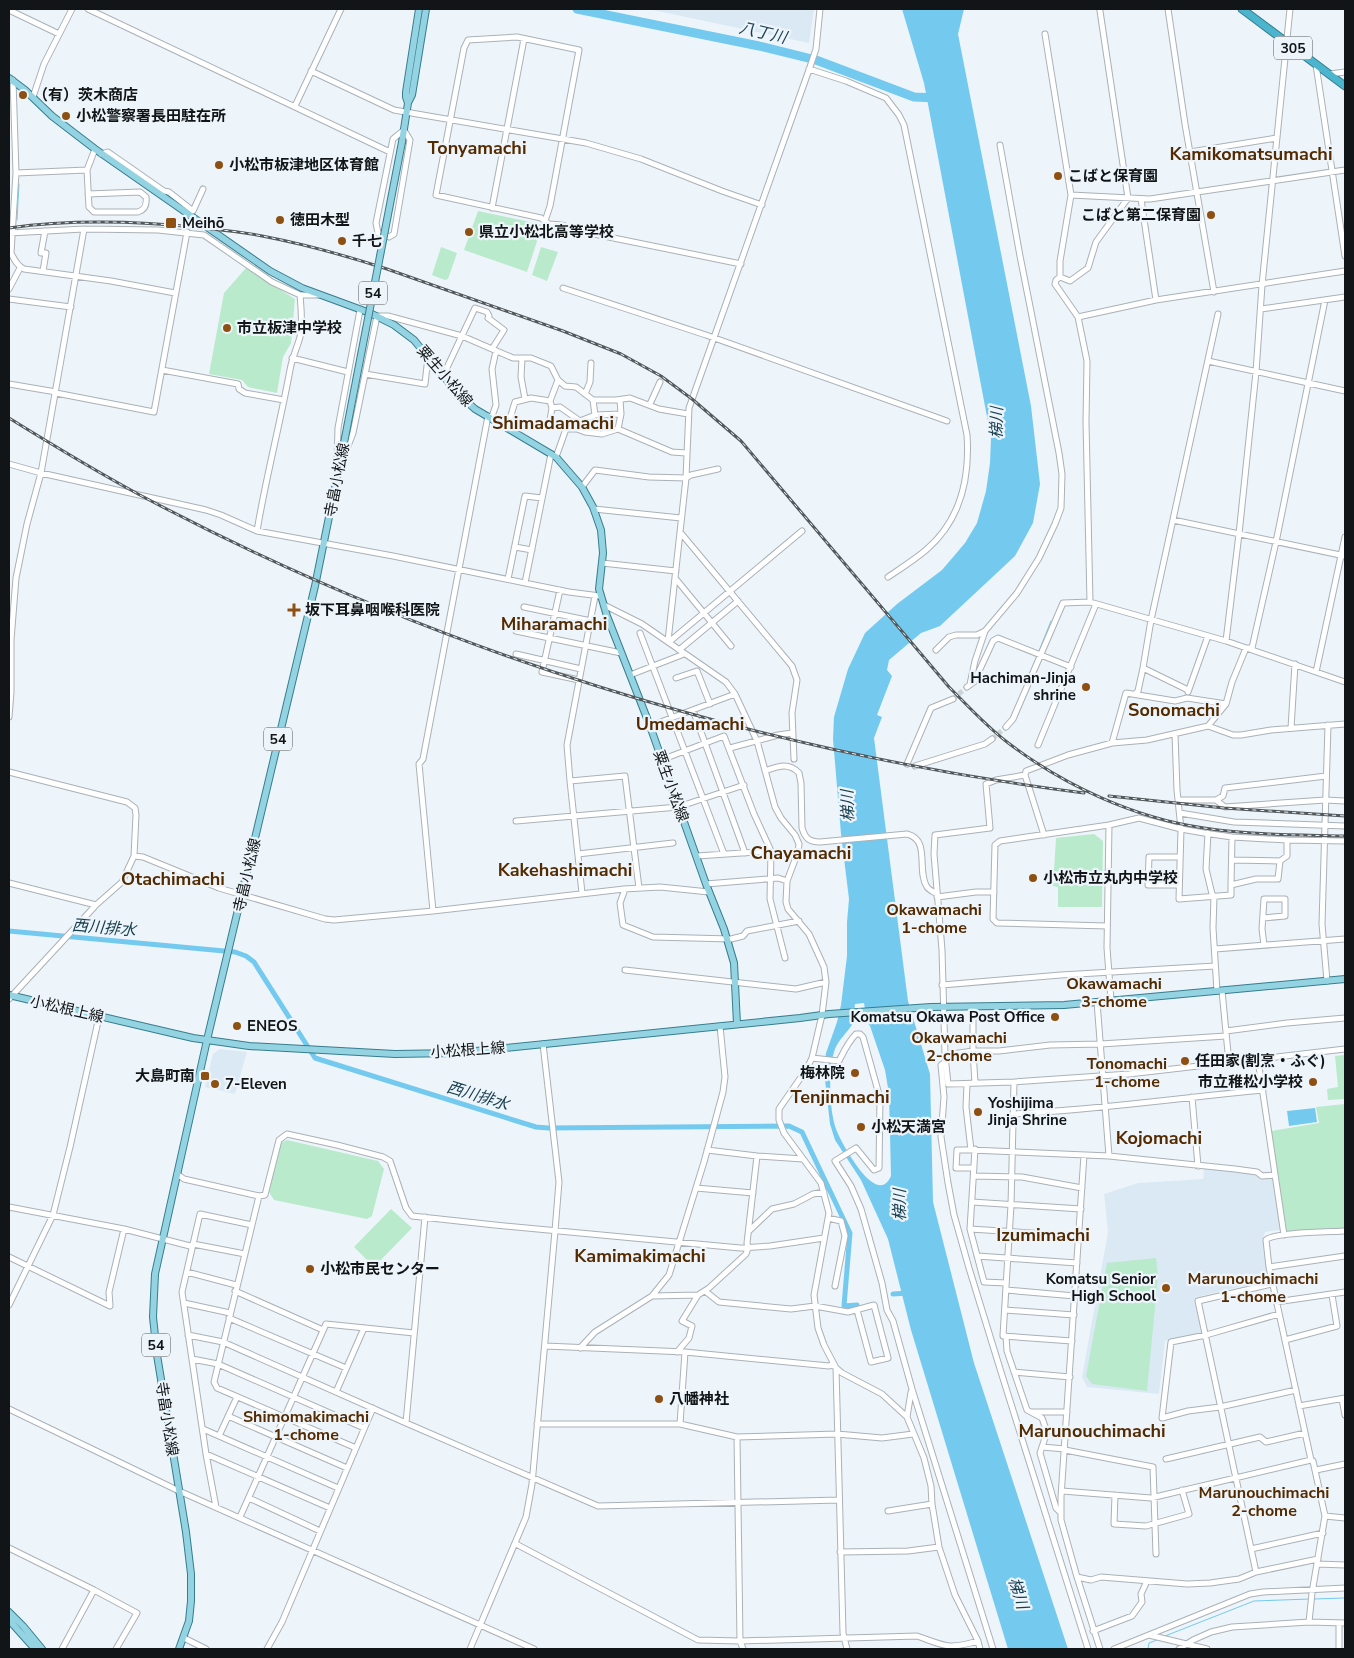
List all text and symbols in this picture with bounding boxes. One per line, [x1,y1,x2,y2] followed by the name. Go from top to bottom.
[737,17,791,50] water label: 八丁川
[1274,36,1312,59] road number: 305
[33,85,138,105] place label: （有）茨木商店
[17,89,29,101] marker: （有）茨木商店
[76,106,226,126] place label: 小松警察署長田駐在所
[60,110,72,122] marker: 小松警察署長田駐在所
[428,136,526,160] district label: Tonyamachi
[1169,142,1333,166] district label: Kamikomatsumachi
[229,155,379,175] place label: 小松市板津地区体育館
[213,159,225,171] marker: 小松市板津地区体育館
[1068,166,1158,186] place label: こばと保育園
[1052,170,1064,182] marker: こばと保育園
[1081,205,1201,225] place label: こばと第二保育園
[1205,209,1217,221] marker: こばと第二保育園
[290,210,350,230] place label: 徳田木型
[182,213,225,233] place label: Meihō
[274,214,286,226] marker: 徳田木型
[164,216,178,230] marker: Meihō
[479,222,614,242] place label: 県立小松北高等学校
[463,226,475,238] marker: 県立小松北高等学校
[352,231,382,251] place label: 千七
[336,235,348,247] marker: 千七
[359,282,387,304] road number: 54
[237,318,342,338] place label: 市立板津中学校
[221,322,233,334] marker: 市立板津中学校
[413,341,477,411] street label: 粟生小松線
[986,405,1008,439] water label: 梯川
[492,411,614,435] district label: Shimadamachi
[320,441,354,519] street label: 寺畠小松線
[305,600,440,620] place label: 坂下耳鼻咽喉科医院
[287,603,301,617] marker: 坂下耳鼻咽喉科医院
[501,612,607,636] district label: Miharamachi
[970,668,1076,705] place label: Hachiman-Jinja shrine
[1080,681,1092,693] marker: Hachiman-Jinja shrine
[1128,698,1220,722] district label: Sonomachi
[636,712,744,736] district label: Umedamachi
[264,728,292,751] road number: 54
[649,747,693,825] street label: 粟生小松線
[836,788,860,822] water label: 梯川
[229,836,265,914] street label: 寺畠小松線
[751,841,851,865] district label: Chayamachi
[498,858,632,882] district label: Kakehashimachi
[121,867,225,891] district label: Otachimachi
[1043,868,1178,888] place label: 小松市立丸内中学校
[1027,872,1039,884] marker: 小松市立丸内中学校
[886,899,982,939] district label: Okawamachi 1-chome
[71,914,139,942] water label: 西川排水
[1066,973,1162,1013] district label: Okawamachi 3-chome
[28,991,106,1027] street label: 小松根上線
[850,1007,1045,1027] place label: Komatsu Okawa Post Office
[1049,1011,1061,1023] marker: Komatsu Okawa Post Office
[247,1016,297,1036] place label: ENEOS
[231,1020,243,1032] marker: ENEOS
[911,1027,1007,1067] district label: Okawamachi 2-chome
[430,1037,506,1063] street label: 小松根上線
[1195,1051,1326,1071] place label: 任田家(割烹・ふぐ)
[1087,1053,1167,1093] district label: Tonomachi 1-chome
[1179,1055,1191,1067] marker: 任田家(割烹・ふぐ)
[800,1063,845,1083] place label: 梅林院
[135,1066,195,1086] place label: 大島町南
[849,1067,861,1079] marker: 梅林院
[199,1070,211,1082] marker: 大島町南
[1198,1072,1303,1092] place label: 市立稚松小学校
[225,1074,287,1094] place label: 7-Eleven
[444,1076,513,1116] water label: 西川排水
[1307,1076,1319,1088] marker: 市立稚松小学校
[209,1078,221,1090] marker: 7-Eleven
[790,1085,890,1109] district label: Tenjinmachi
[987,1093,1067,1130] place label: Yoshijima Jinja Shrine
[972,1106,984,1118] marker: Yoshijima Jinja Shrine
[871,1117,946,1137] place label: 小松天満宮
[855,1121,867,1133] marker: 小松天満宮
[1116,1126,1202,1150] district label: Kojomachi
[889,1187,911,1221] water label: 梯川
[996,1223,1090,1247] district label: Izumimachi
[574,1244,706,1268] district label: Kamimakimachi
[320,1259,440,1279] place label: 小松市民センター
[304,1263,316,1275] marker: 小松市民センター
[1188,1268,1318,1308] district label: Marunouchimachi 1-chome
[1046,1269,1156,1306] place label: Komatsu Senior High School
[1160,1282,1172,1294] marker: Komatsu Senior High School
[142,1334,170,1356] road number: 54
[151,1380,183,1458] street label: 寺畠小松線
[669,1389,729,1409] place label: 八幡神社
[653,1393,665,1405] marker: 八幡神社
[243,1406,369,1446] district label: Shimomakimachi 1-chome
[1018,1419,1166,1443] district label: Marunouchimachi
[1199,1482,1329,1522] district label: Marunouchimachi 2-chome
[1003,1575,1034,1614] water label: 梯川

